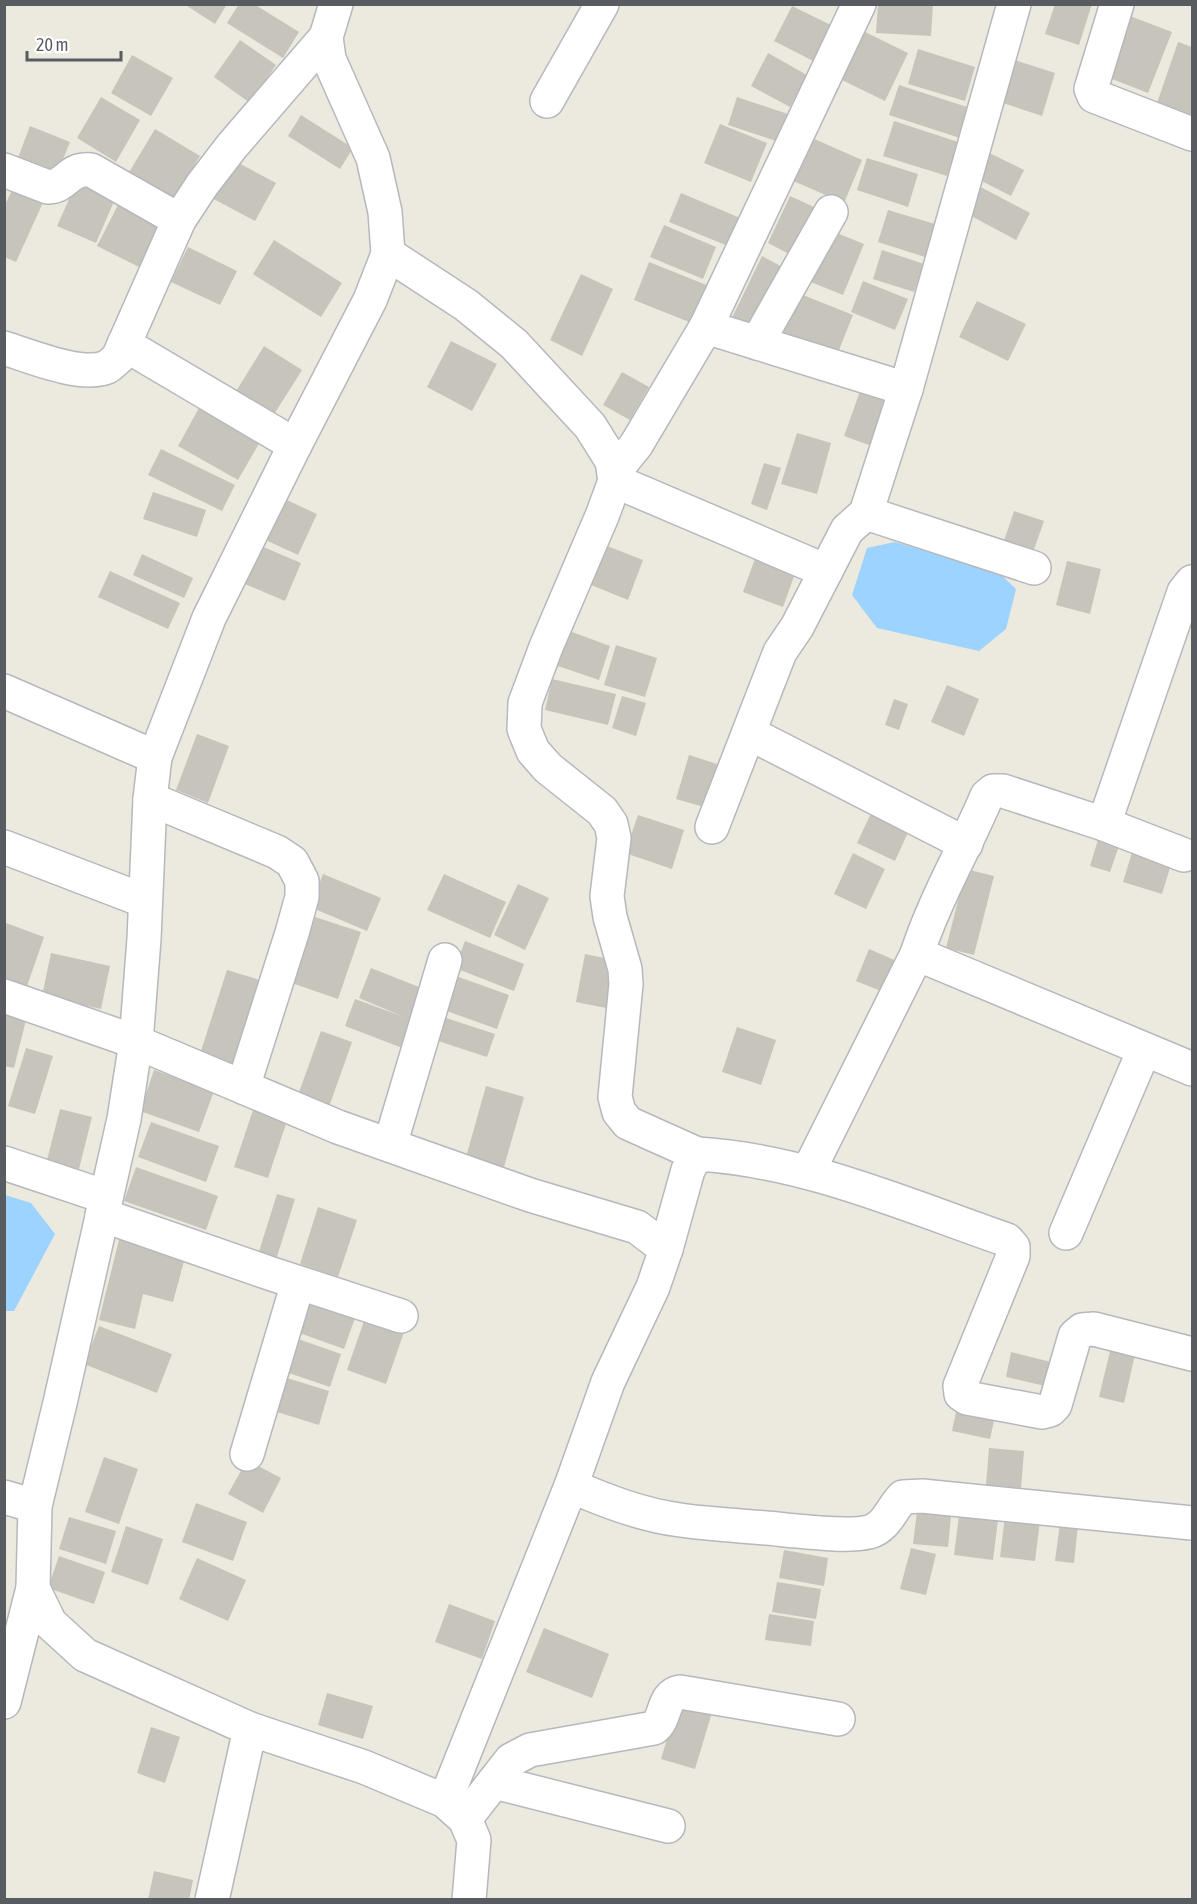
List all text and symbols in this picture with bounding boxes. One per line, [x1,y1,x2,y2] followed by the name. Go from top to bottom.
[27,24,122,62] scale bar
[36,34,68,55] text: 20 m

